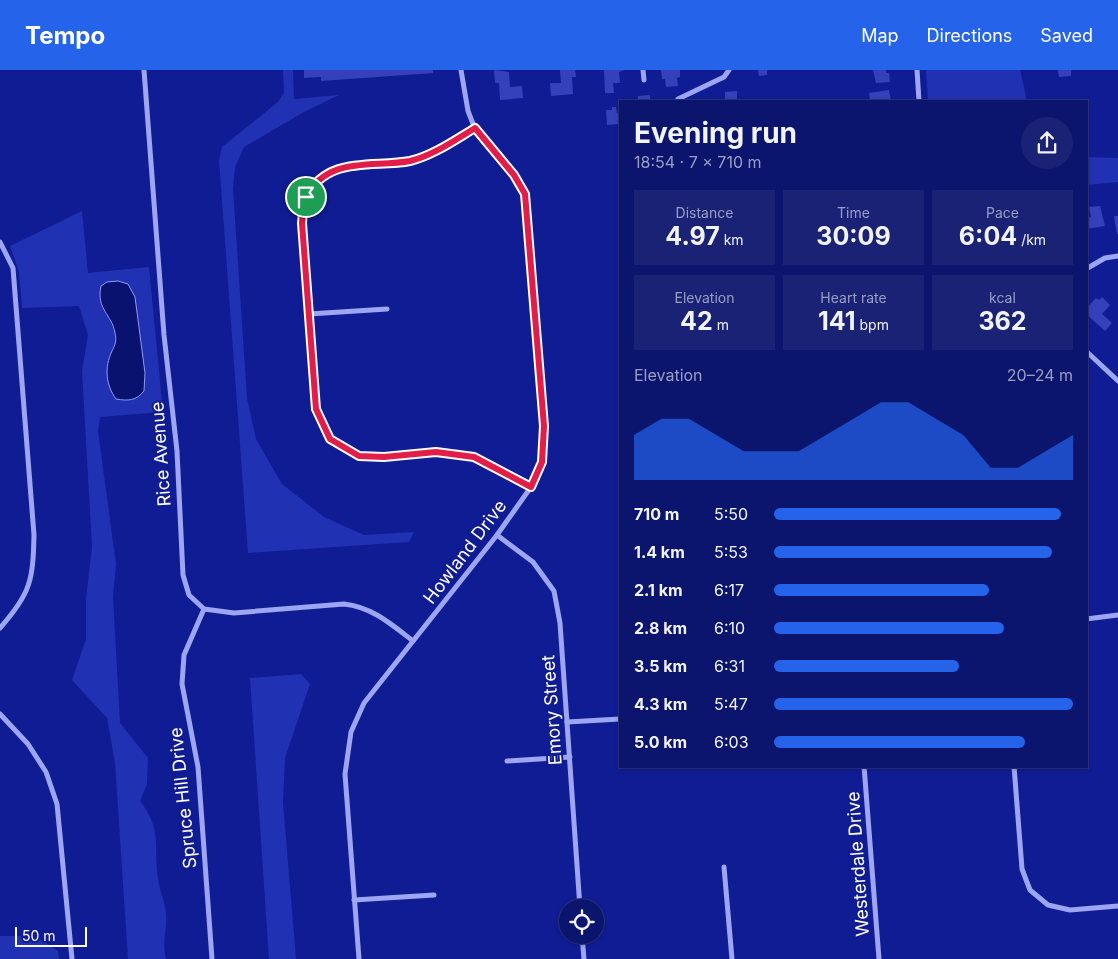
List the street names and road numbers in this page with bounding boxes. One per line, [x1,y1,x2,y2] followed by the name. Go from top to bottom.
[146,401,175,507] street label: Rice Avenue
[419,496,510,608] street label: Howland Drive
[537,654,566,766] street label: Emory Street
[165,726,200,870] street label: Spruce Hill Drive
[842,791,873,937] street label: Westerdale Drive

